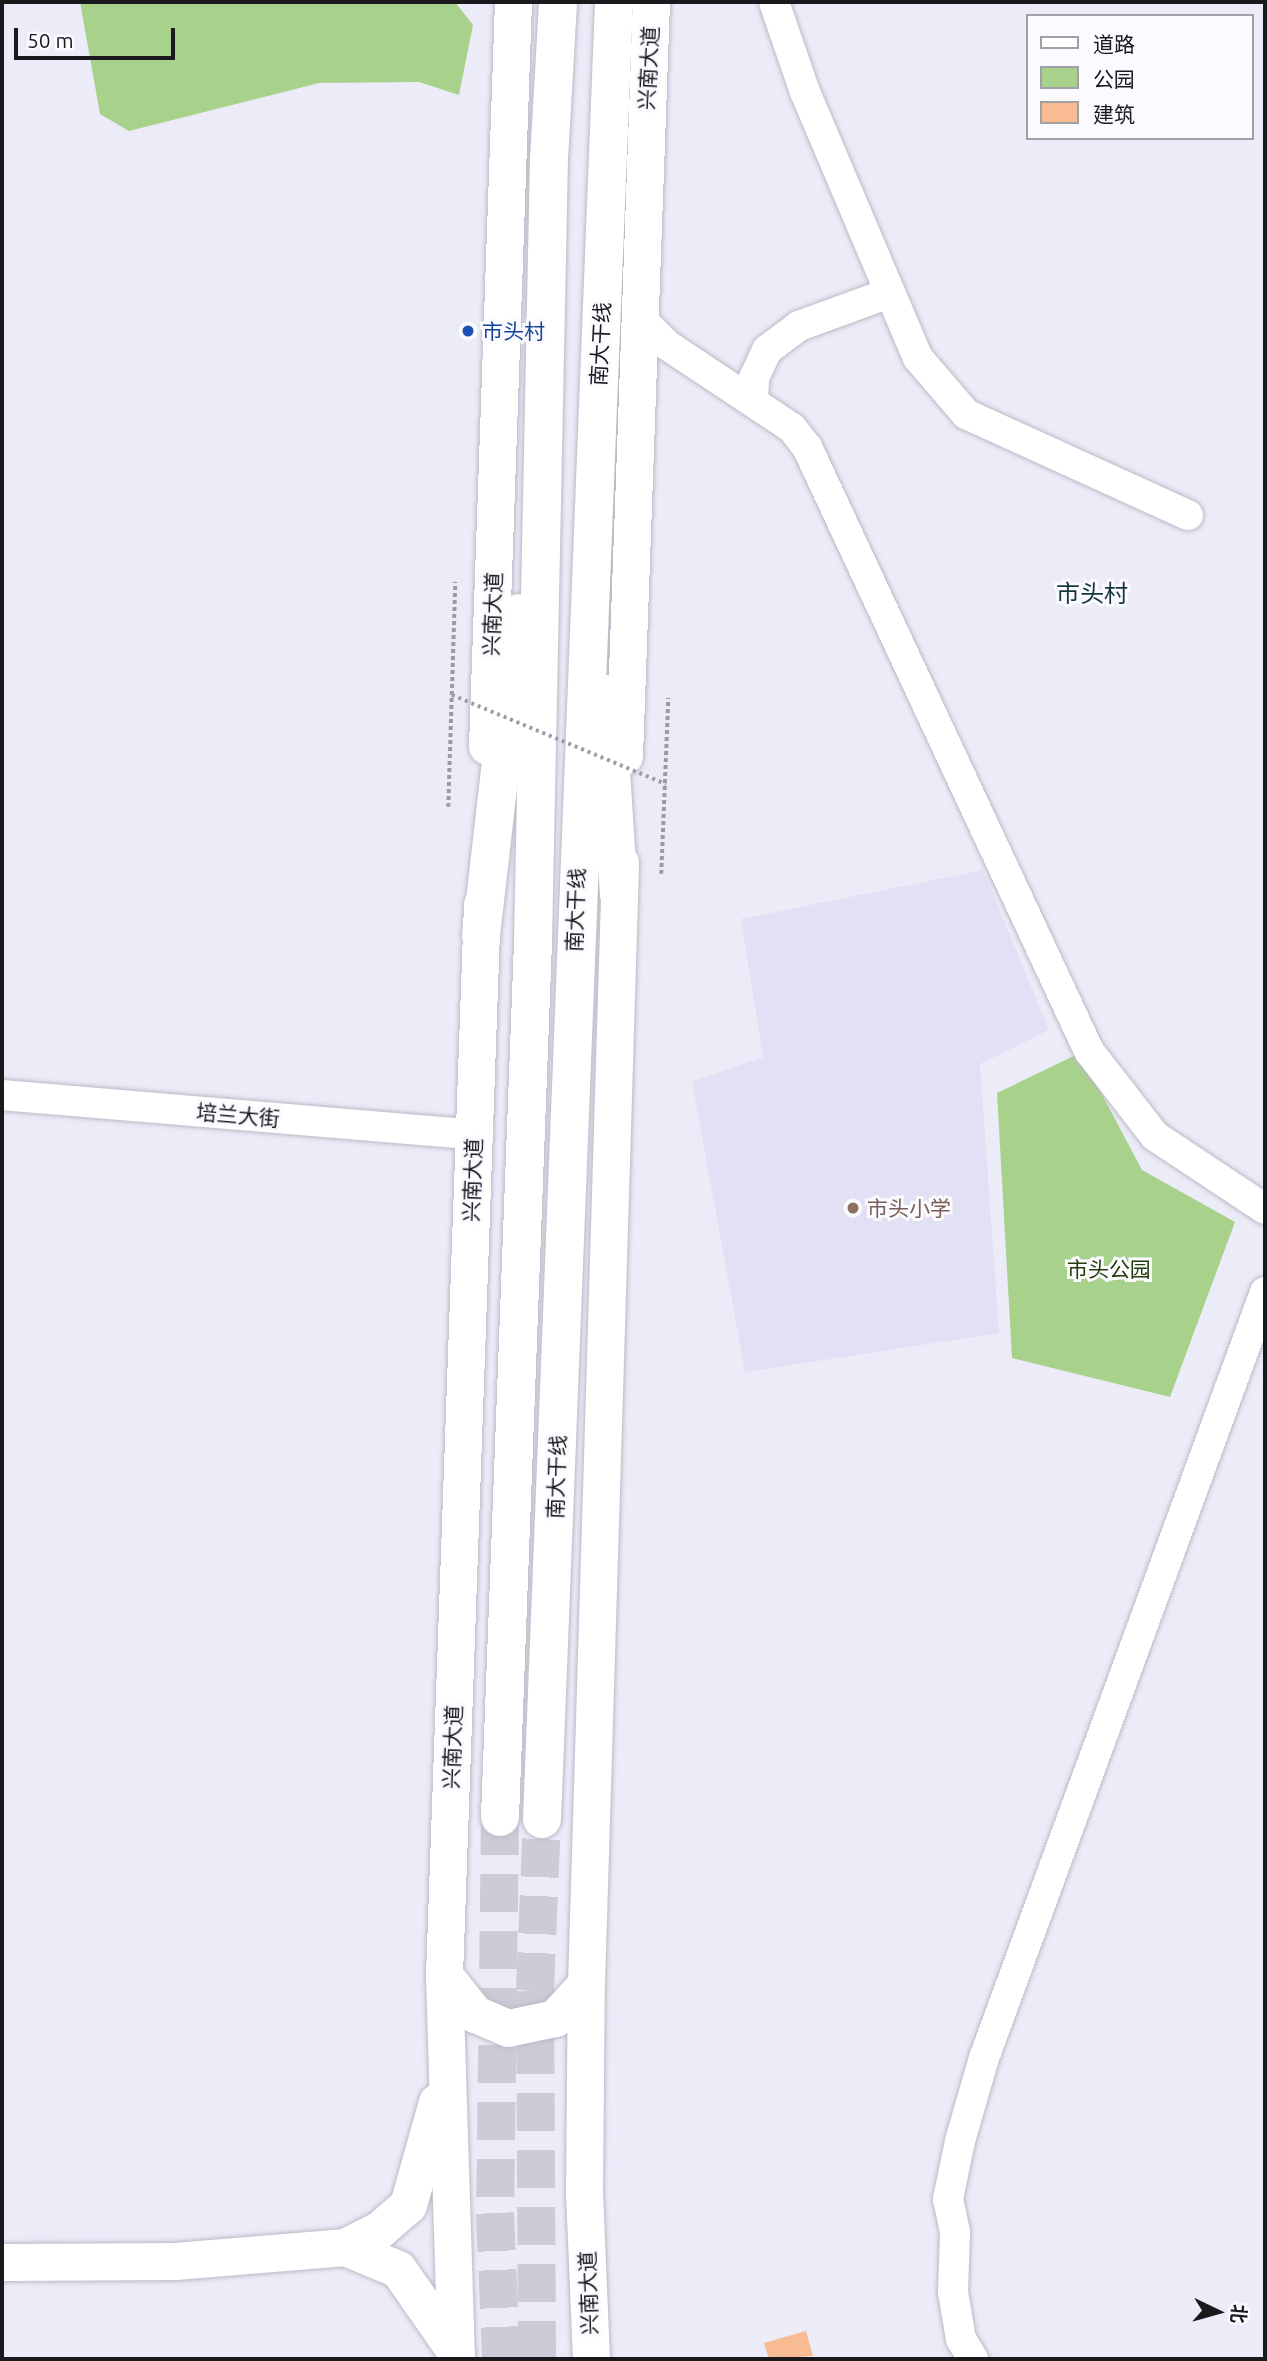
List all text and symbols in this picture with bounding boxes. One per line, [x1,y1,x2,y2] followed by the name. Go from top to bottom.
[18,14,178,58] scale bar
[1026,14,1253,140] legend
[633,25,663,111] street label: 兴南大道
[27,28,74,52] text: 50 m
[1093,32,1135,56] text: 道路
[1093,67,1135,91] text: 公园
[1093,102,1135,126] text: 建筑
[585,301,615,387] street label: 南大干线
[482,318,545,344] place label: 市头村
[460,323,476,339] marker: 市头村
[478,572,506,656] street label: 兴南大道
[1056,580,1128,608] district label: 市头村
[561,868,589,952] street label: 南大干线
[195,1099,281,1131] street label: 培兰大街
[458,1138,486,1222] street label: 兴南大道
[867,1195,951,1221] place label: 市头小学
[845,1200,861,1216] marker: 市头小学
[1067,1256,1151,1282] park label: 市头公园
[542,1435,570,1519] street label: 南大干线
[438,1705,466,1789] street label: 兴南大道
[574,2251,602,2335] street label: 兴南大道
[1183,2277,1253,2347] north arrow
[1227,2303,1251,2324] text: 北

